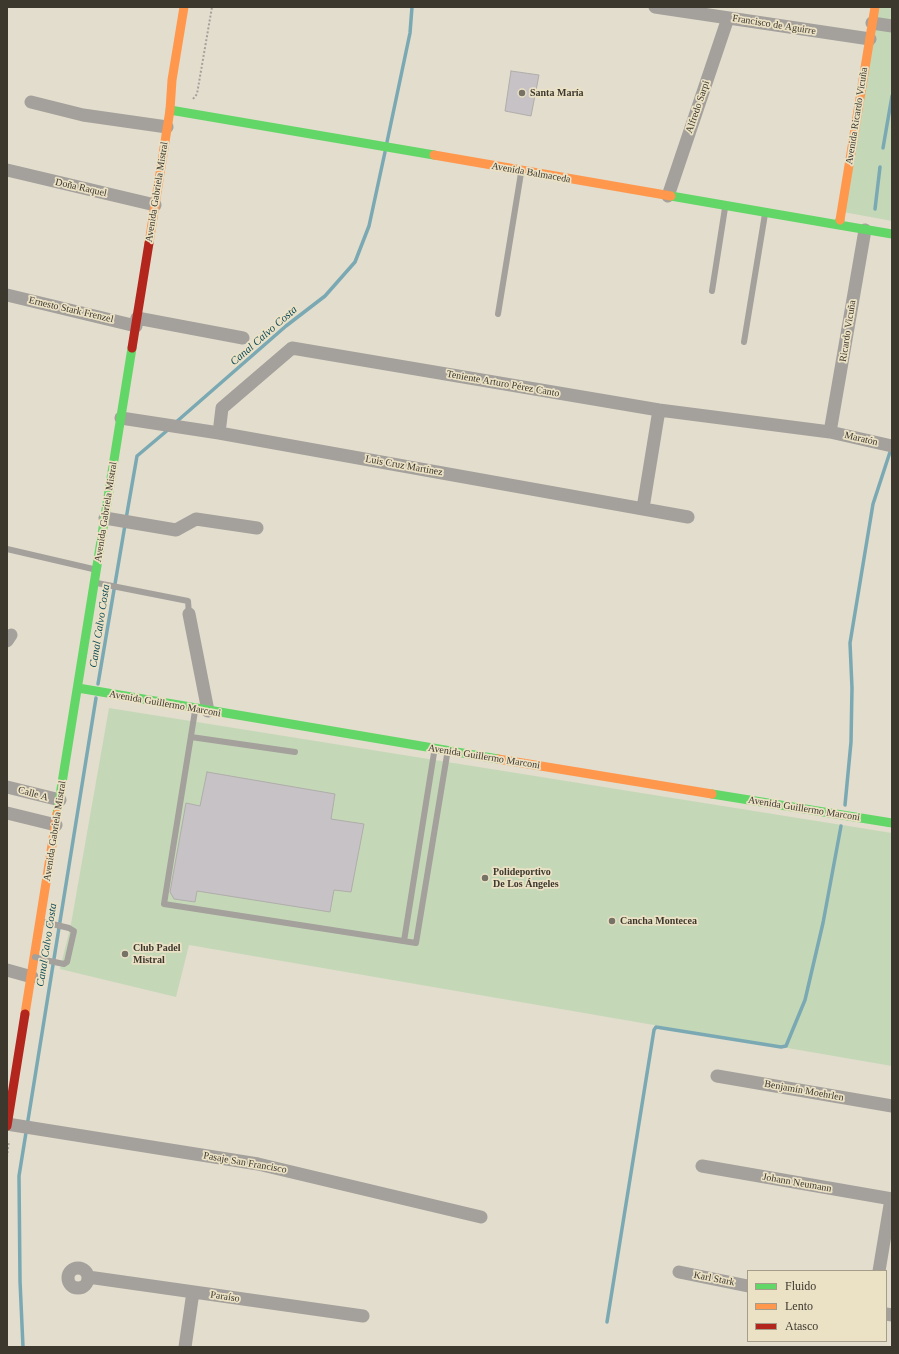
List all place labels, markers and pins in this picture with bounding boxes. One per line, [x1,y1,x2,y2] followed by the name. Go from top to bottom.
[530,87,584,99] place label: Santa María
[517,88,527,98] marker: Santa María
[493,866,559,890] place label: Polideportivo De Los Ángeles
[480,873,490,883] marker: Polideportivo De Los Ángeles
[620,915,697,927] place label: Cancha Montecea
[607,916,617,926] marker: Cancha Montecea
[133,942,181,966] place label: Club Padel Mistral
[120,949,130,959] marker: Club Padel Mistral

